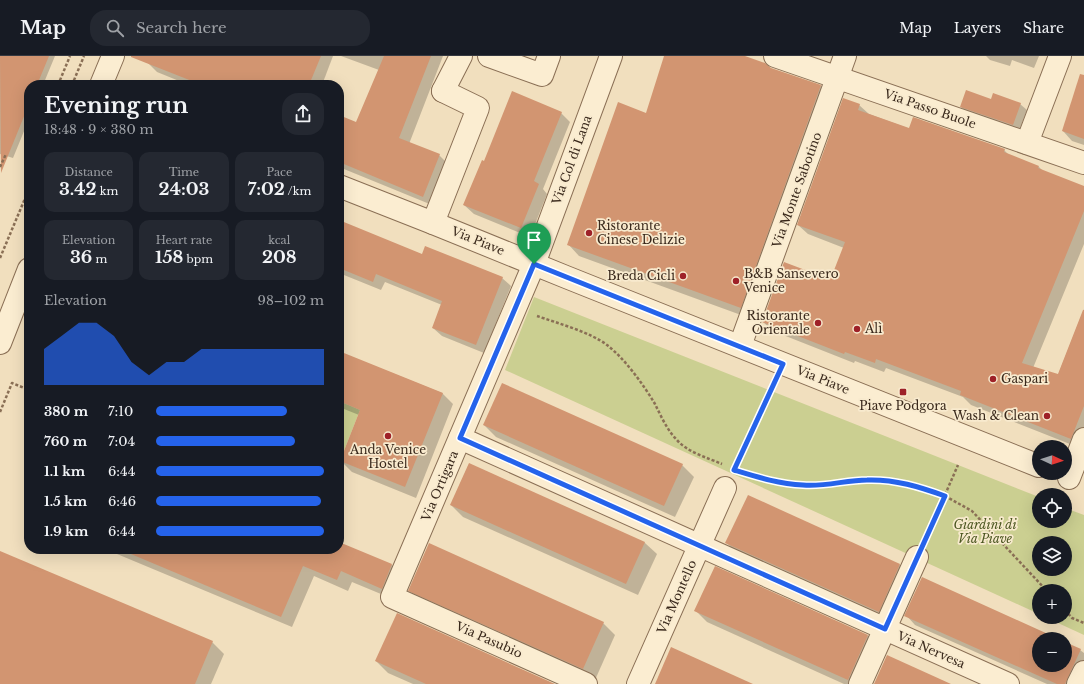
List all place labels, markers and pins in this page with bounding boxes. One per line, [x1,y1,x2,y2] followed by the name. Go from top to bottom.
[597,218,685,247] place label: Ristorante Cinese Delizie
[517,223,551,264] pin
[584,228,594,238] marker: Ristorante Cinese Delizie
[743,266,839,295] place label: B&B Sansevero Venice
[607,268,675,283] place label: Breda Cicli
[678,271,688,281] marker: Breda Cicli
[731,276,741,286] marker: B&B Sansevero Venice
[747,308,810,337] place label: Ristorante Orientale
[813,318,823,328] marker: Ristorante Orientale
[864,321,882,336] place label: Alì
[852,324,862,334] marker: Alì
[1001,371,1048,386] place label: Gaspari
[988,374,998,384] marker: Gaspari
[898,387,908,397] marker: Piave Podgora
[859,398,947,413] place label: Piave Podgora
[952,408,1039,423] place label: Wash & Clean
[1042,411,1052,421] marker: Wash & Clean
[383,431,393,441] marker: Anda Venice Hostel
[349,442,426,471] place label: Anda Venice Hostel

